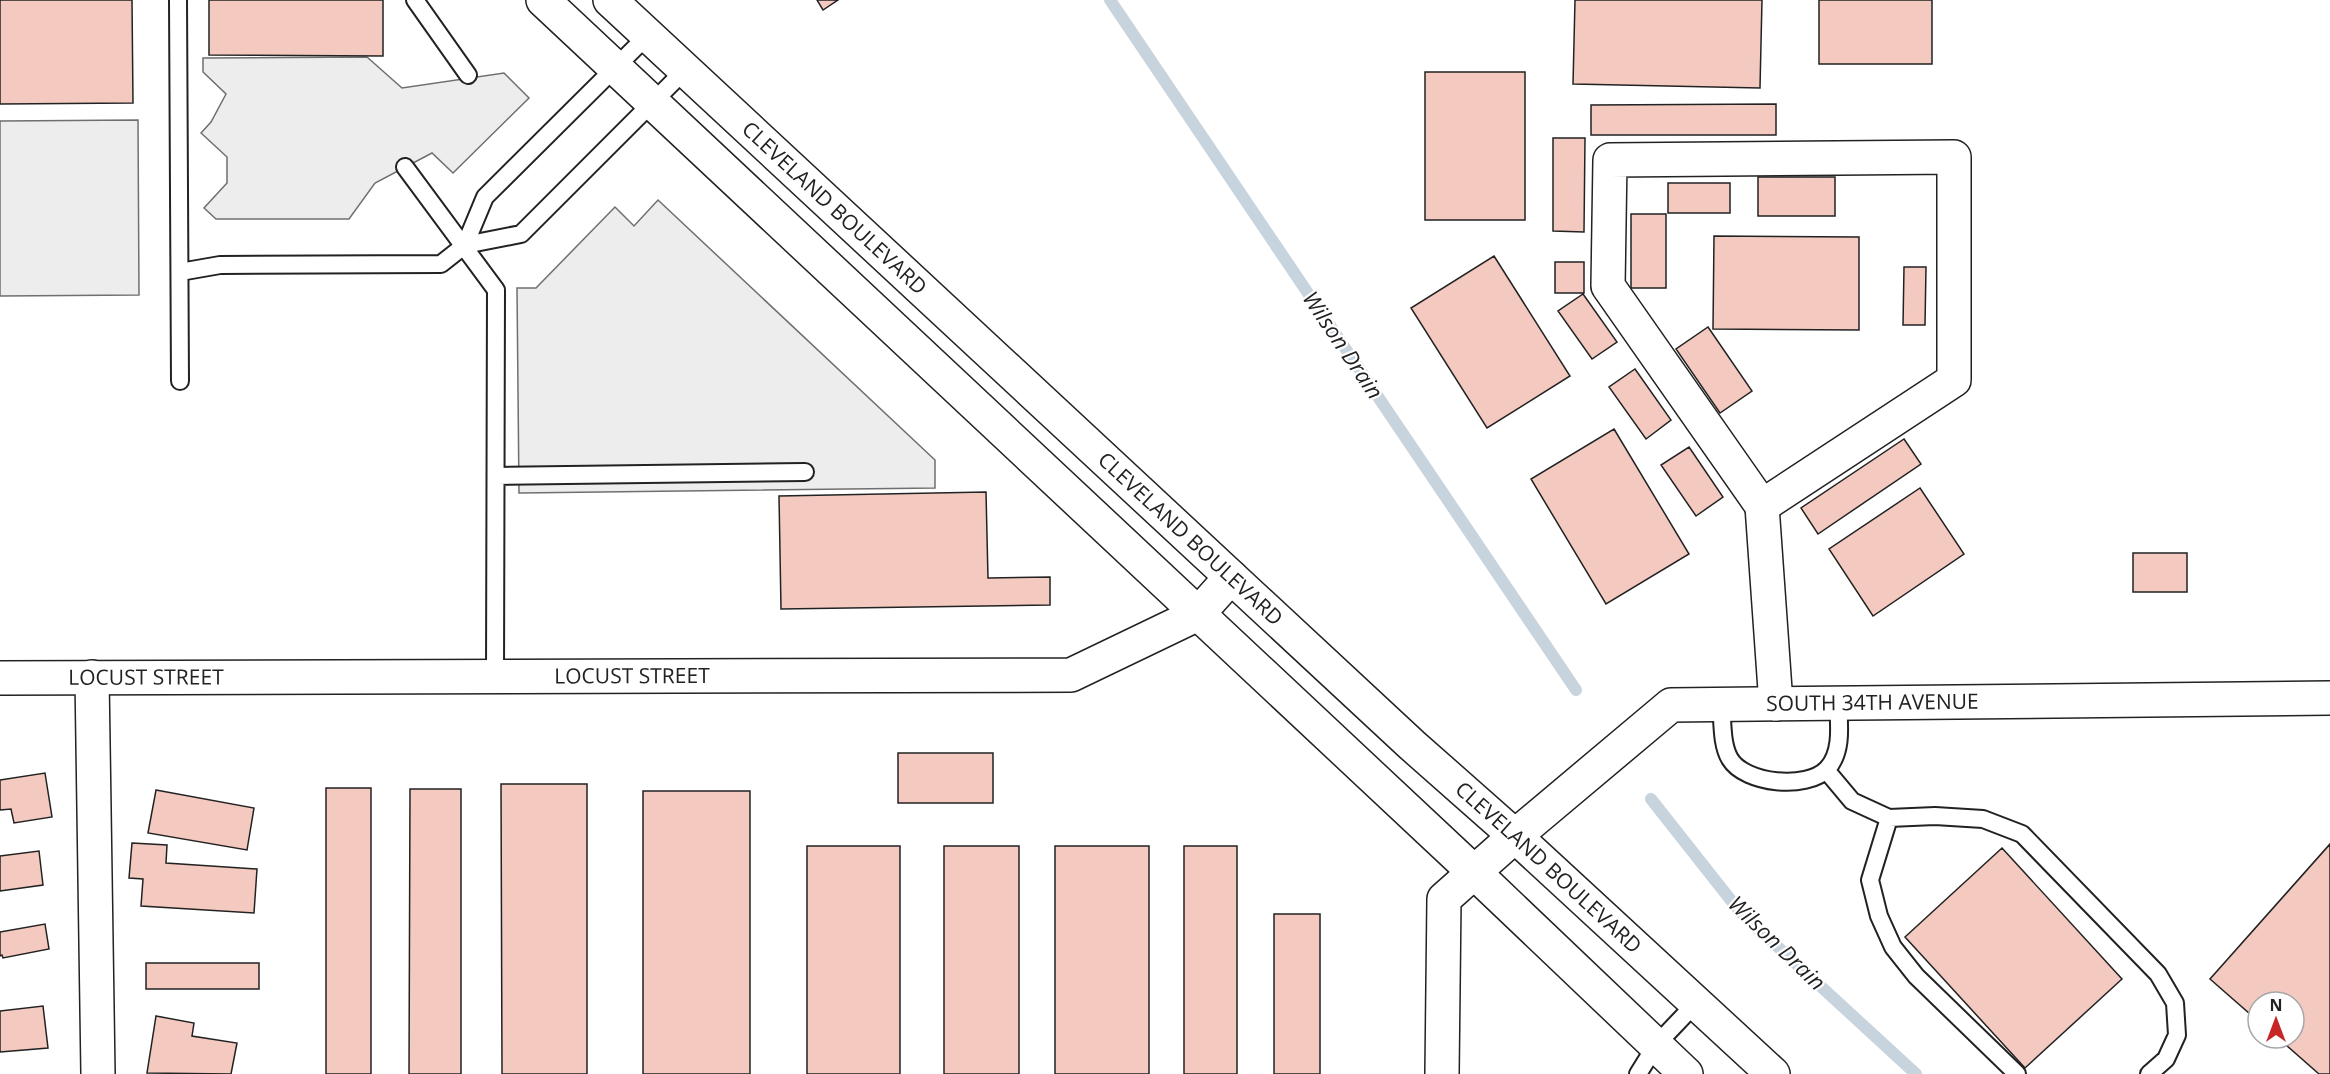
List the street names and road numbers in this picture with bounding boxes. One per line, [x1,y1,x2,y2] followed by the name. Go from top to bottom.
[736,115,933,300] street label: CLEVELAND BOULEVARD
[1092,445,1289,631] street label: CLEVELAND BOULEVARD
[554,661,710,689] street label: LOCUST STREET
[68,662,224,691] street label: LOCUST STREET
[1766,687,1979,717] street label: SOUTH 34TH AVENUE
[1450,775,1648,959] street label: CLEVELAND BOULEVARD

